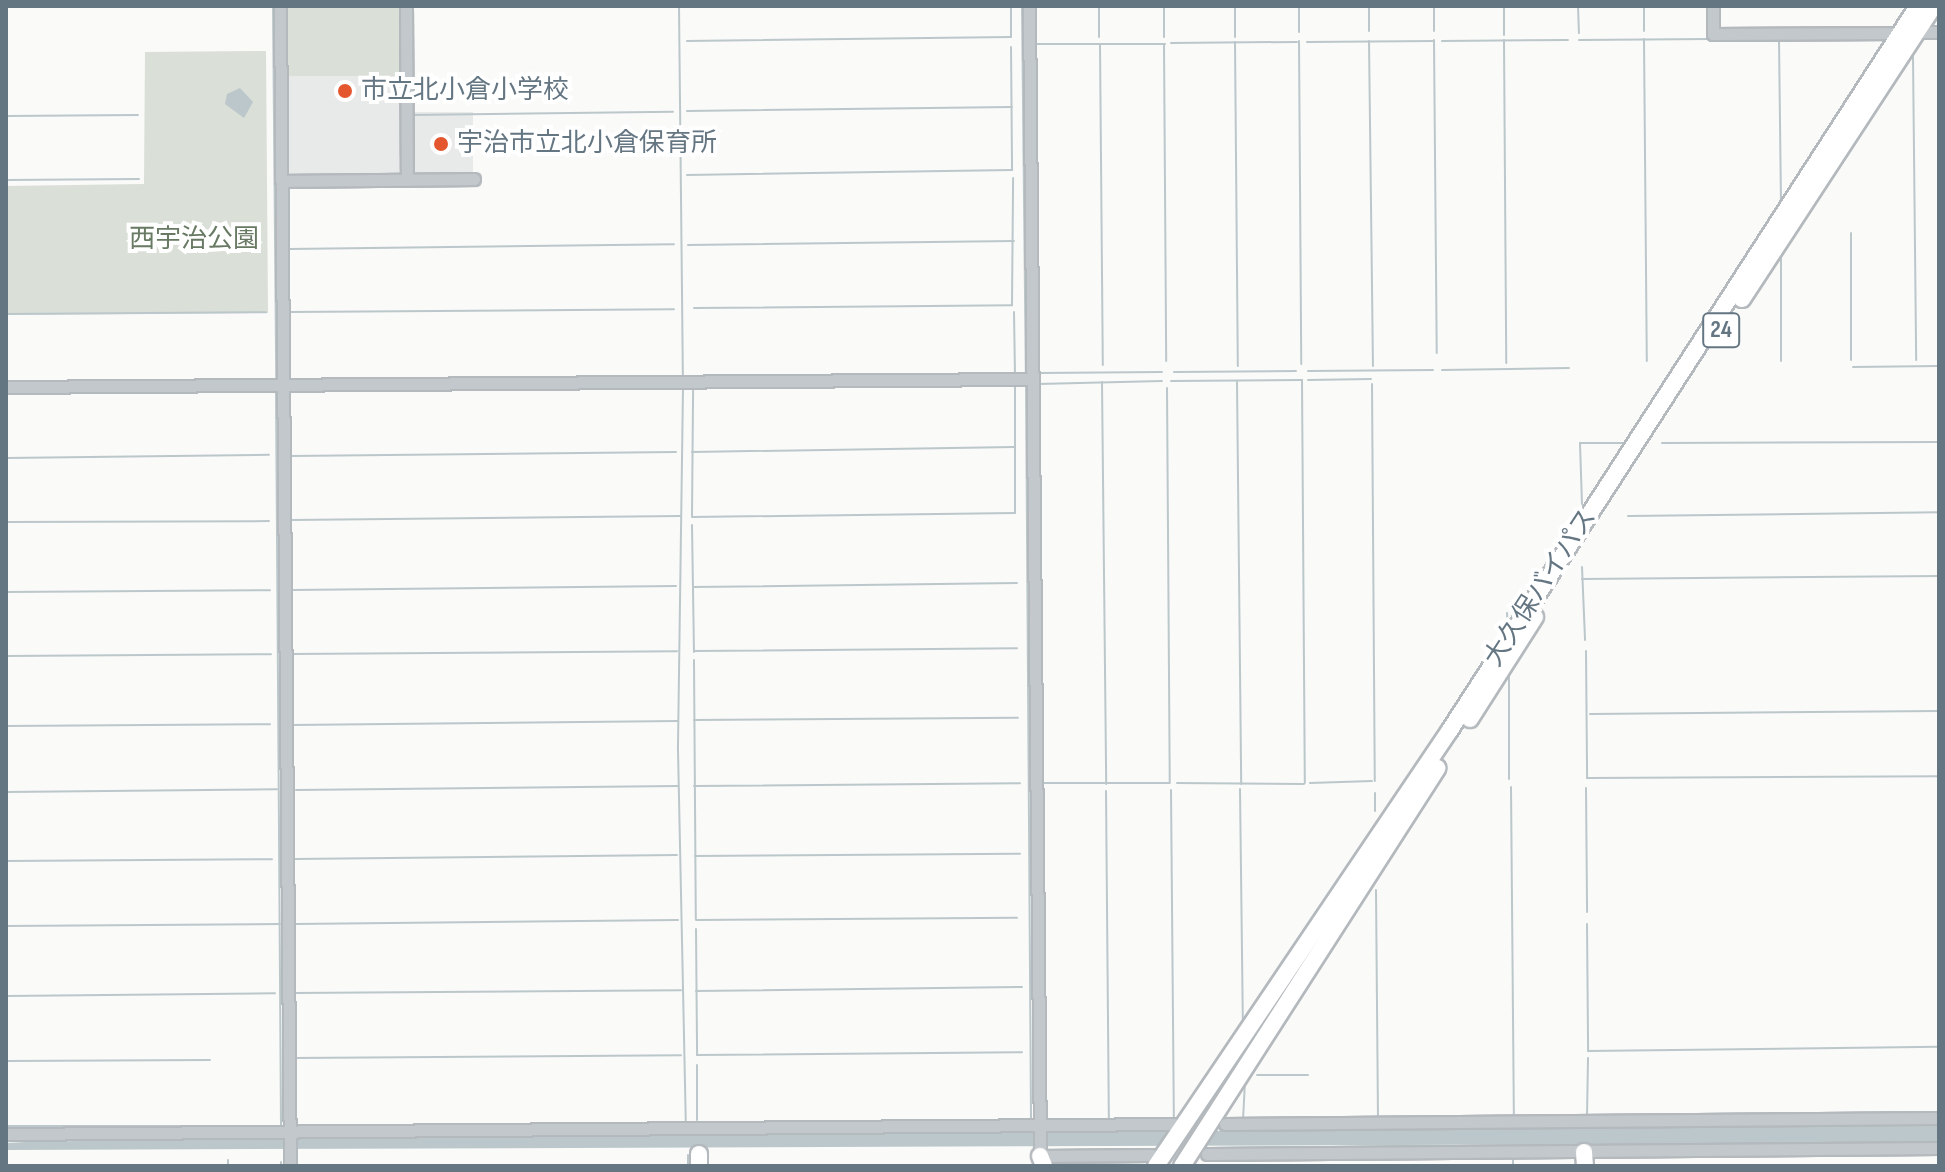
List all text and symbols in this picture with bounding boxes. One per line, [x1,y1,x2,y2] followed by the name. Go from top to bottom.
[361,75,569,107] place label: 市立北小倉小学校
[336,82,354,100] marker: 市立北小倉小学校
[457,128,717,160] place label: 宇治市立北小倉保育所
[432,135,450,153] marker: 宇治市立北小倉保育所
[129,224,259,256] park label: 西宇治公園
[1701,310,1741,350] road number: 24
[1478,503,1604,673] street label: 大久保バイパス

